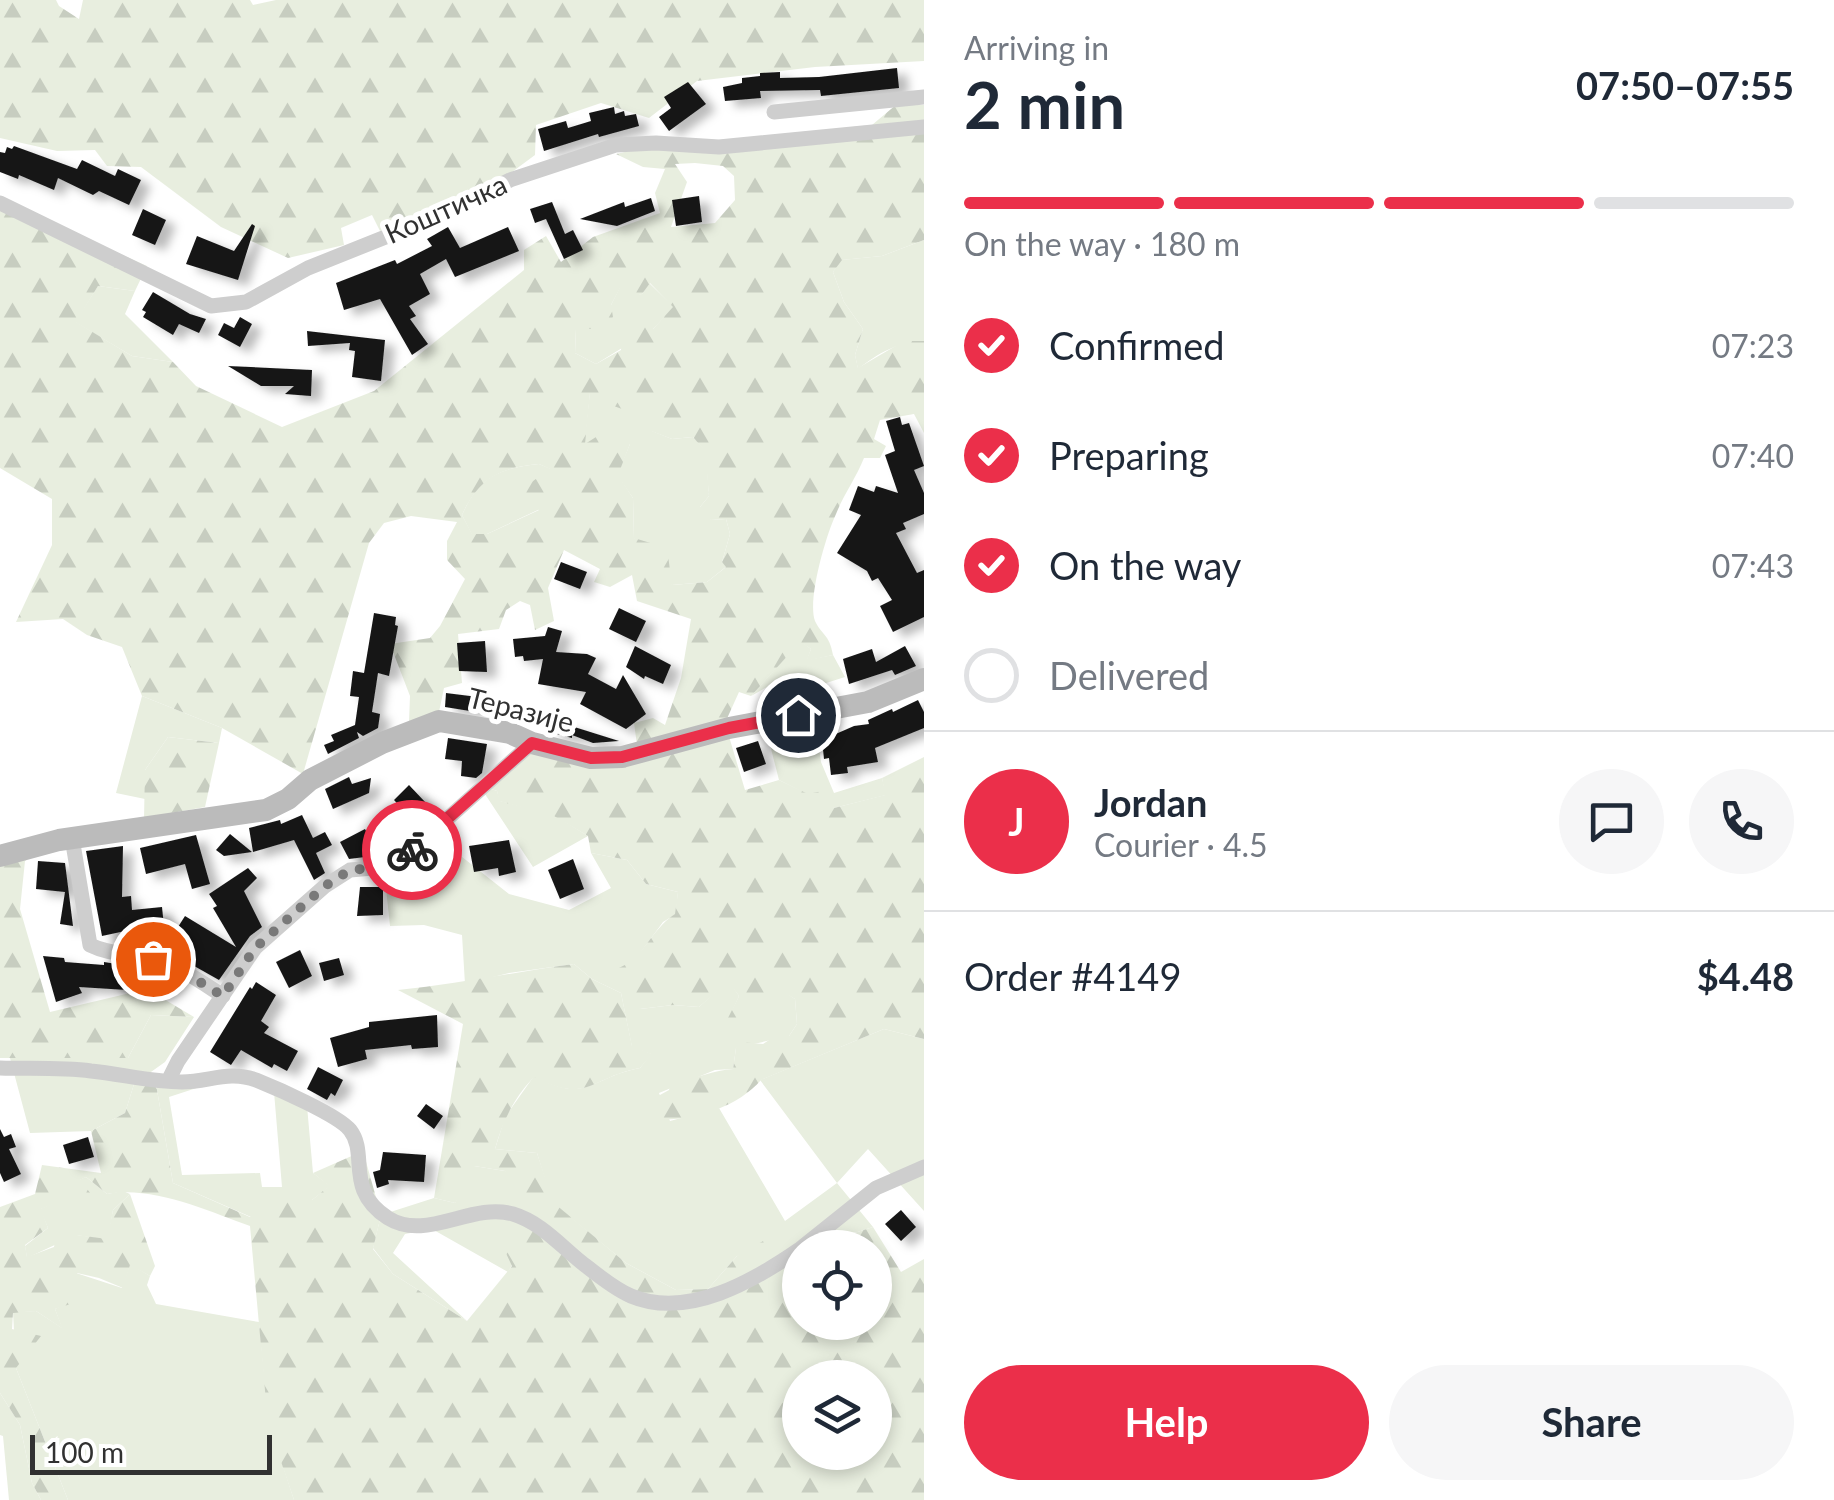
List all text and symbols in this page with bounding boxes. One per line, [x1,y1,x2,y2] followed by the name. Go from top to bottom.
[964,28,1109,67] text: Arriving in
[1576,62,1794,108] text: 07:50–07:55
[964,65,1125,143] text: 2 min
[379,166,512,250] street label: Коштичка
[964,224,1240,263] text: On the way · 180 m
[964,318,1019,373] icon: check
[1049,322,1225,368] text: Confirmed
[1712,326,1794,365] text: 07:23
[964,428,1019,483] icon: check
[1049,432,1209,478] text: Preparing
[1712,436,1794,475] text: 07:40
[964,538,1019,593] icon: check
[1049,542,1241,588] text: On the way
[1712,546,1794,585] text: 07:43
[1049,652,1209,698] text: Delivered
[756,673,841,758] pin
[465,680,578,739] street label: Теразије
[771,688,826,743] icon: home
[1559,769,1664,874] button: chat
[1689,769,1794,874] button: phone
[1094,779,1207,825] text: Jordan
[1008,798,1025,844] text: J
[362,800,462,900] courier
[385,823,440,878] icon: bike
[1094,825,1268,864] text: Courier · 4.5
[111,917,196,1002] pin
[126,932,181,987] icon: bag
[964,953,1181,999] text: Order #4149
[1697,953,1794,999] text: $4.48
[782,1230,892,1470] map controls
[782,1230,892,1340] button: locate
[782,1360,892,1470] button: layers
[964,1365,1369,1480] button: Help
[1389,1365,1794,1480] button: Share
[30,1430,272,1474] scale bar
[45,1435,124,1469] text: 100 m

